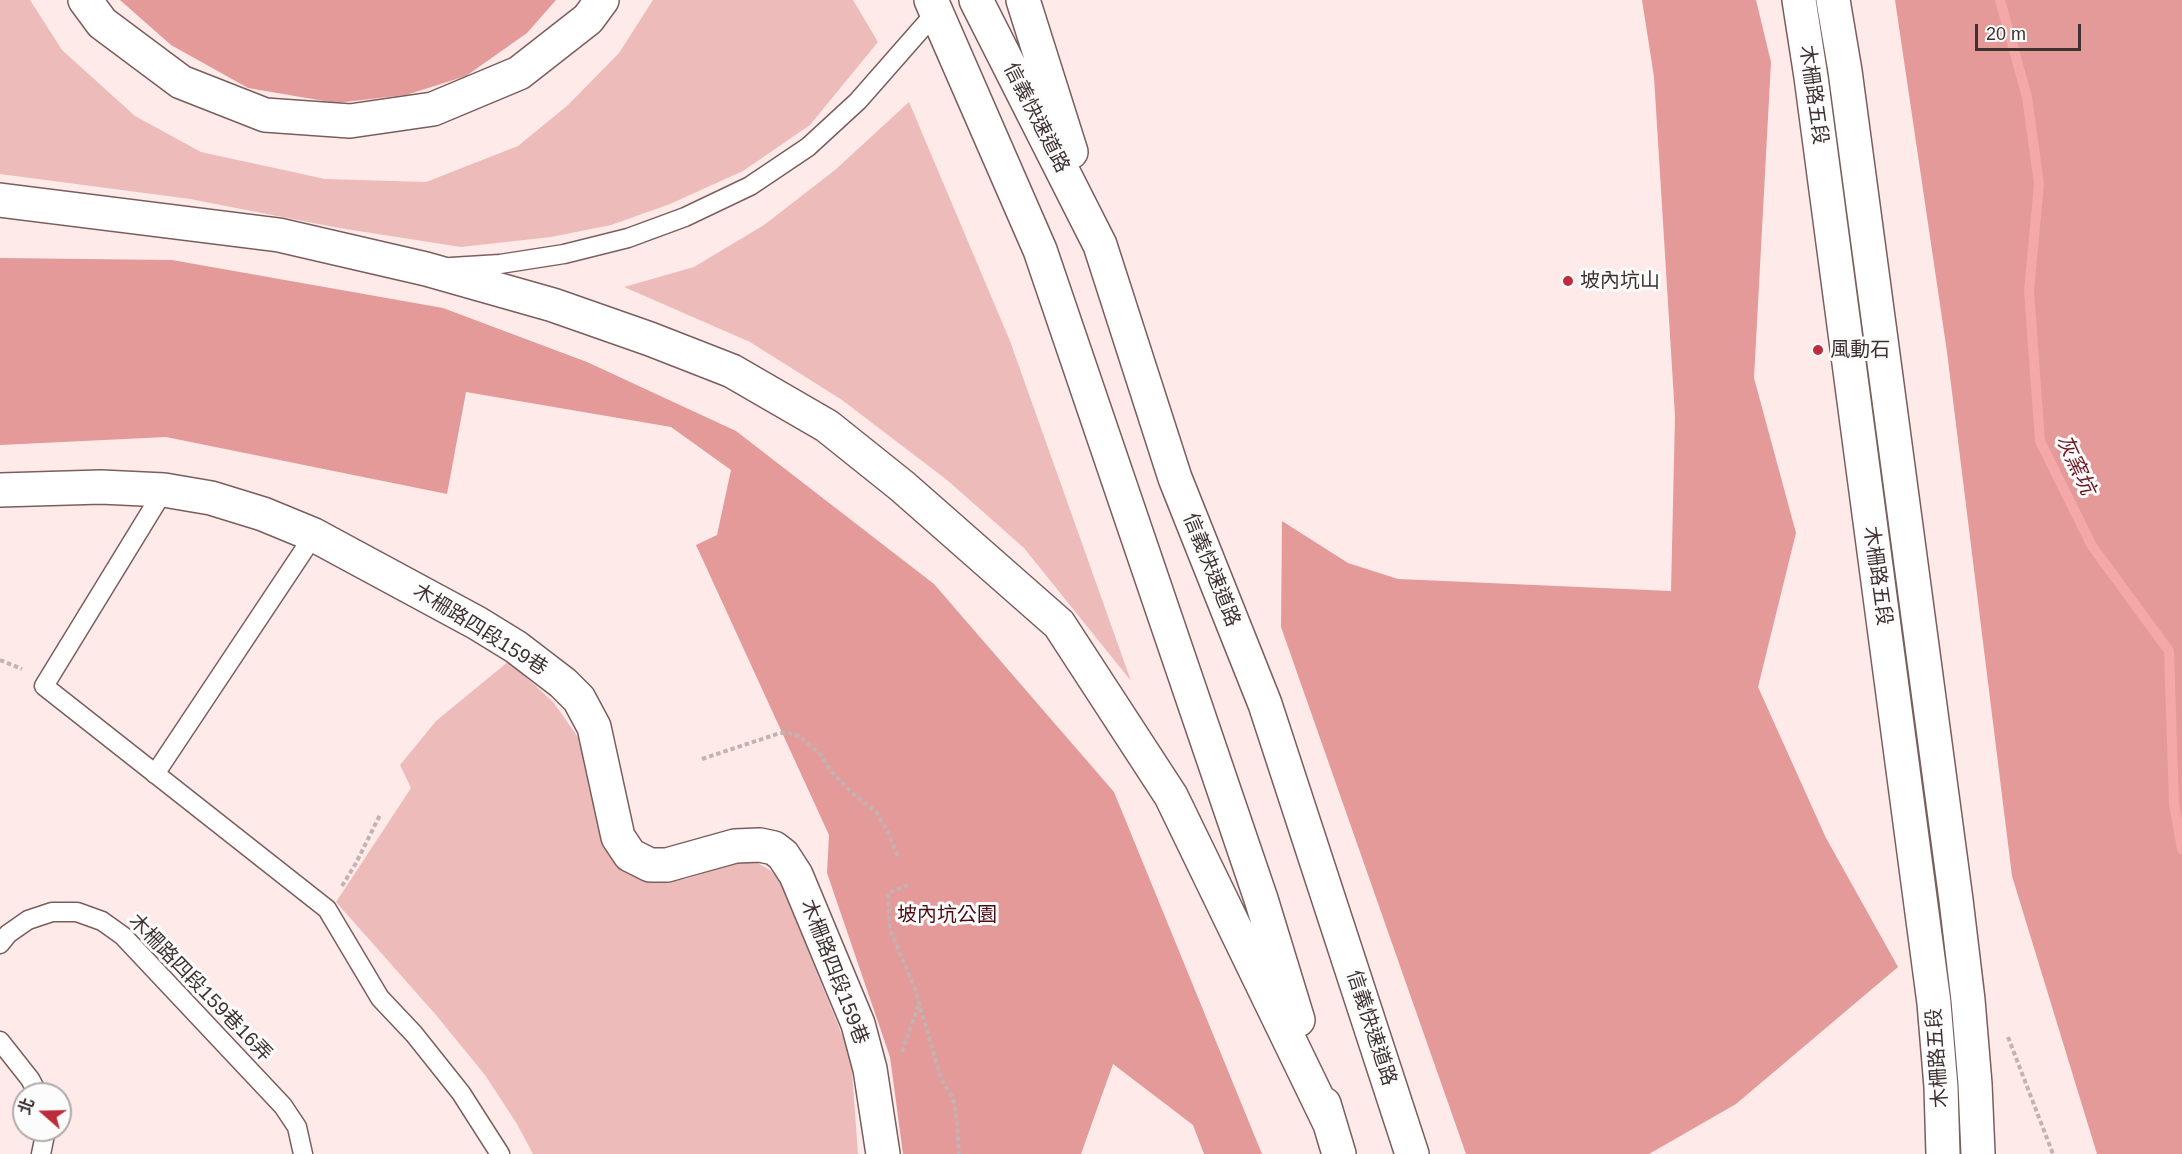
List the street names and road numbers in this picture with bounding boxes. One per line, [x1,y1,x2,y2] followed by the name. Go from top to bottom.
[1794,44,1832,146] street label: 木柵路五段
[998,59,1074,177] street label: 信義快速道路
[1177,510,1245,630] street label: 信義快速道路
[1858,525,1896,627] street label: 木柵路五段
[409,579,551,681] street label: 木柵路四段159巷
[795,896,873,1048] street label: 木柵路四段159巷
[123,909,277,1067] street label: 木柵路四段159巷16弄
[1341,967,1401,1089] street label: 信義快速道路
[1923,1007,1953,1109] street label: 木柵路五段

